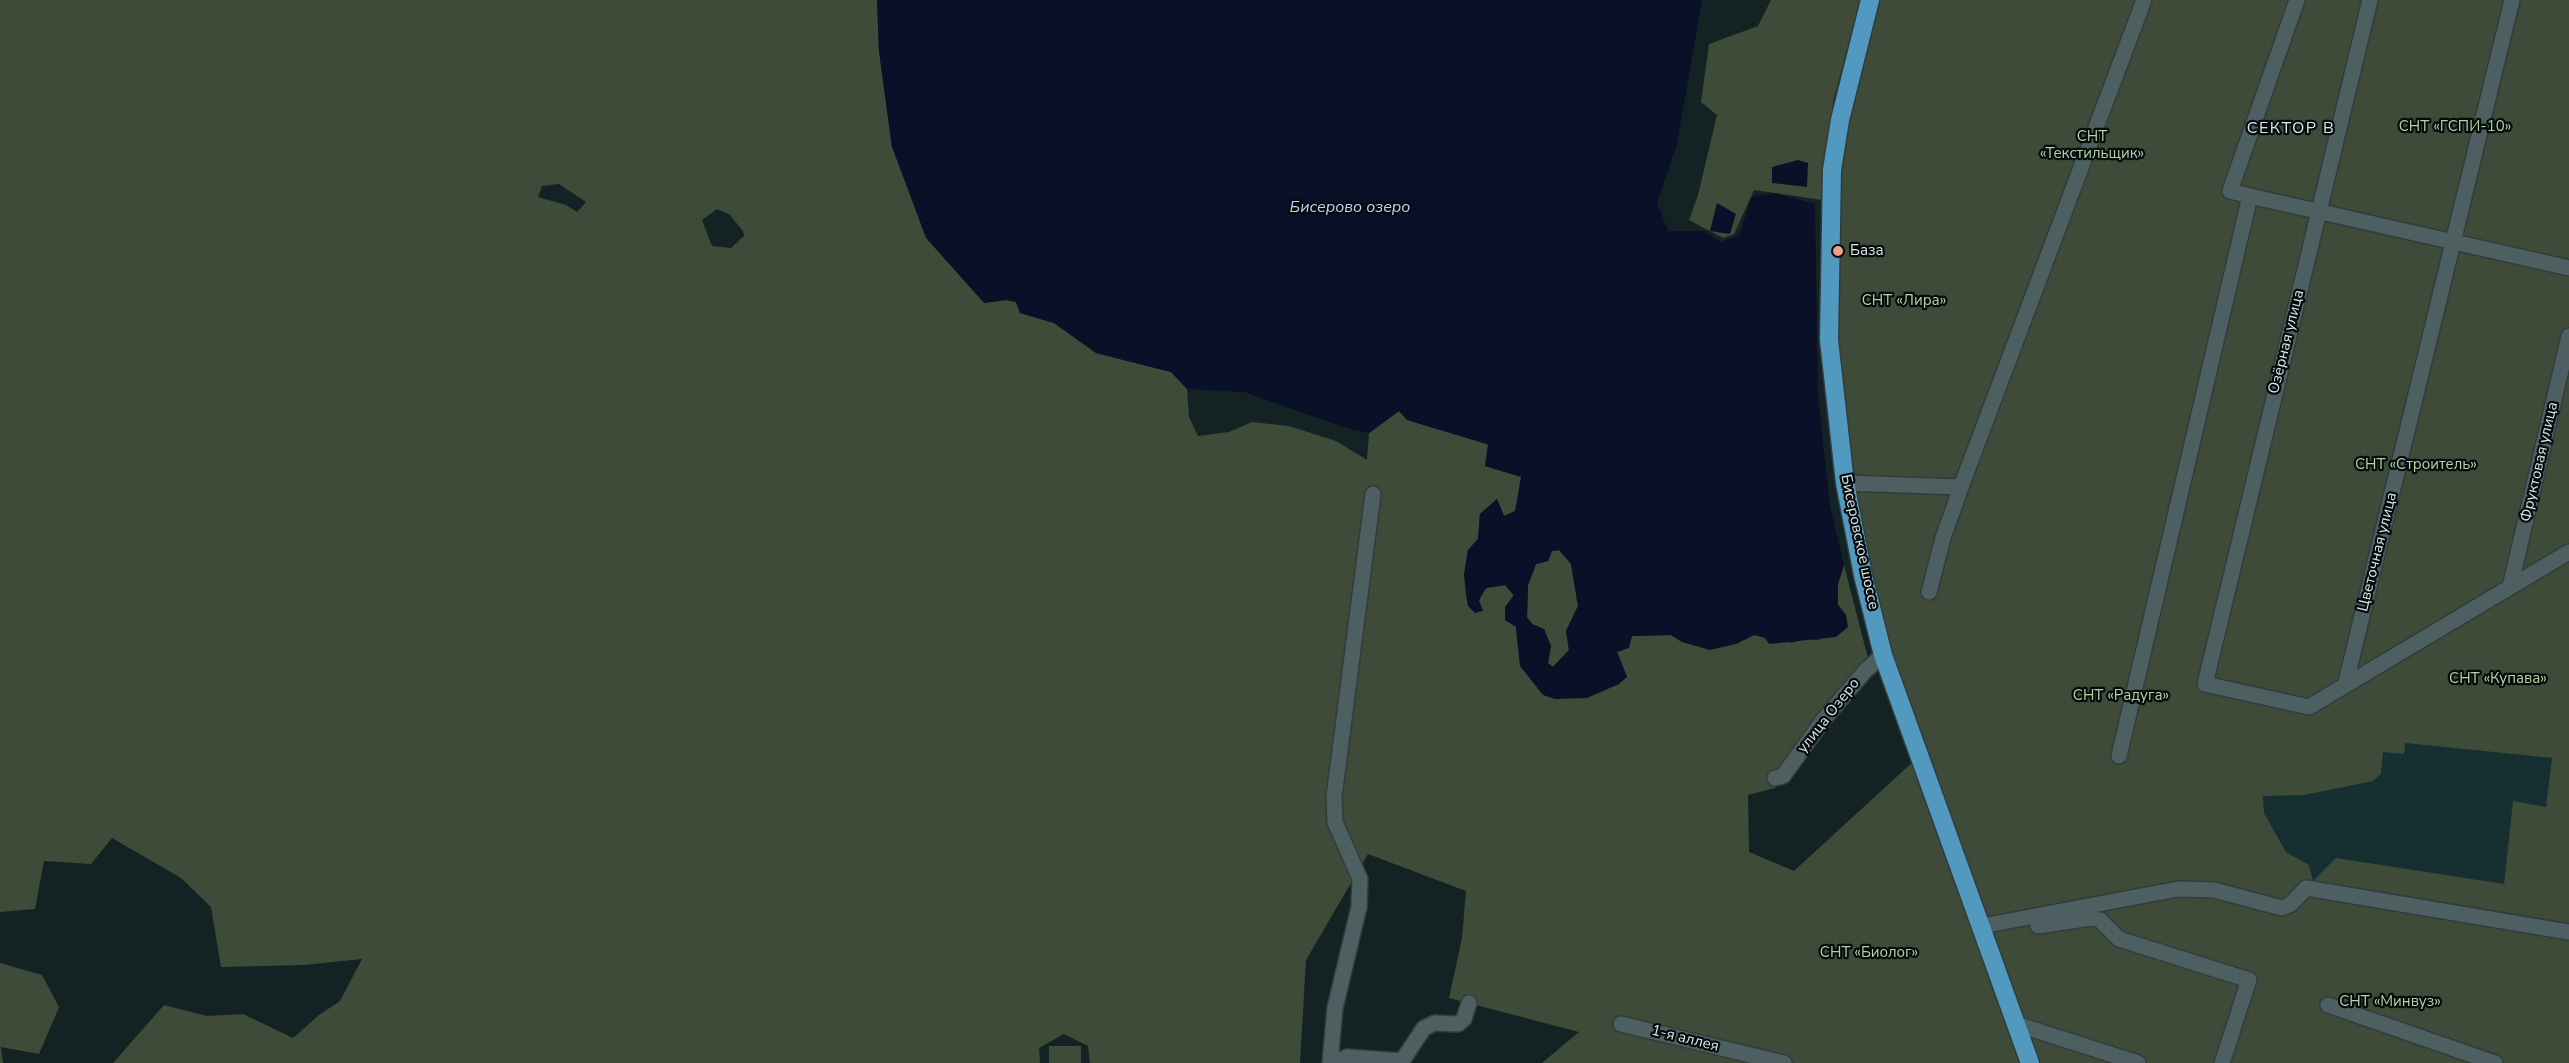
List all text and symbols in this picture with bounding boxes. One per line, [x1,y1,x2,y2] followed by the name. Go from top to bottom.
[2399,118,2511,136] park label: СНТ «ГСПИ-10»
[2247,119,2335,139] district label: СЕКТОР В
[2040,128,2144,163] park label: СНТ «Текстильщик»
[1290,198,1410,218] water label: Бисерово озеро
[1850,242,1884,260] place label: База
[1831,244,1845,258] marker: База
[2265,288,2309,396] street label: Озёрная улица
[1862,292,1946,310] park label: СНТ «Лира»
[2517,400,2563,524] street label: Фруктовая улица
[2355,456,2477,474] park label: СНТ «Строитель»
[1836,473,1882,611] street label: Бисеровское шоссе
[2354,491,2402,613] street label: Цветочная улица
[2449,670,2547,688] park label: СНТ «Купава»
[1794,675,1864,757] street label: улица Озеро
[2073,687,2169,705] park label: СНТ «Радуга»
[1820,944,1918,962] park label: СНТ «Биолог»
[2339,993,2441,1011] park label: СНТ «Минвуз»
[1649,1022,1721,1056] street label: 1-я аллея

